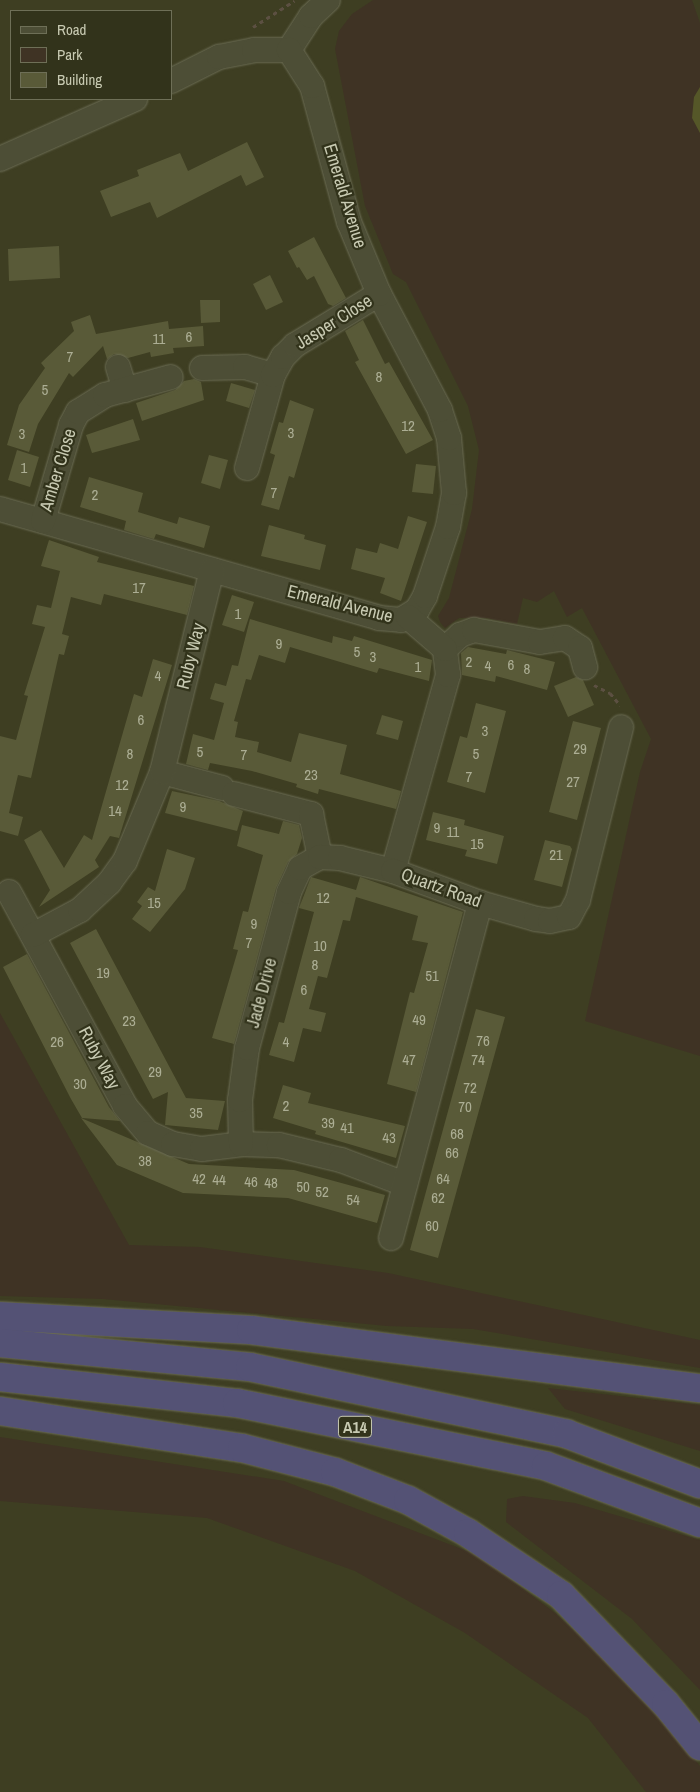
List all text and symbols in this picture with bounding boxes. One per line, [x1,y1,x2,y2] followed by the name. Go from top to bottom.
[10,10,172,100] legend
[57,19,86,40] text: Road
[57,44,82,65] text: Park
[57,69,102,90] text: Building
[319,141,371,251] street label: Emerald Avenue
[292,290,376,354] street label: Jasper Close
[186,328,192,346] house number: 6
[153,330,165,348] house number: 11
[67,348,73,366] house number: 7
[376,368,382,386] house number: 8
[42,381,48,399] house number: 5
[401,417,415,435] house number: 12
[288,424,294,442] house number: 3
[19,425,25,443] house number: 3
[35,426,81,514] street label: Amber Close
[21,459,27,477] house number: 1
[271,484,277,502] house number: 7
[92,486,98,504] house number: 2
[132,579,146,597] house number: 17
[285,580,395,628] street label: Emerald Avenue
[235,605,241,623] house number: 1
[172,621,210,691] street label: Ruby Way
[276,635,282,653] house number: 9
[354,643,360,661] house number: 5
[370,648,376,666] house number: 3
[466,653,472,671] house number: 2
[508,656,514,674] house number: 6
[485,657,491,675] house number: 4
[415,658,421,676] house number: 1
[524,660,530,678] house number: 8
[155,667,161,685] house number: 4
[138,711,144,729] house number: 6
[482,722,488,740] house number: 3
[573,740,587,758] house number: 29
[197,743,203,761] house number: 5
[127,745,133,763] house number: 8
[473,745,479,763] house number: 5
[241,746,247,764] house number: 7
[304,766,318,784] house number: 23
[466,768,472,786] house number: 7
[566,773,580,791] house number: 27
[115,776,129,794] house number: 12
[180,798,186,816] house number: 9
[108,802,122,820] house number: 14
[434,819,440,837] house number: 9
[447,823,459,841] house number: 11
[470,835,484,853] house number: 15
[549,846,563,864] house number: 21
[398,864,484,912] street label: Quartz Road
[316,889,330,907] house number: 12
[147,894,161,912] house number: 15
[251,915,257,933] house number: 9
[246,934,252,952] house number: 7
[313,937,327,955] house number: 10
[242,956,282,1030] street label: Jade Drive
[312,956,318,974] house number: 8
[96,964,110,982] house number: 19
[425,967,439,985] house number: 51
[301,981,307,999] house number: 6
[412,1011,426,1029] house number: 49
[122,1012,136,1030] house number: 23
[74,1023,124,1093] street label: Ruby Way
[476,1032,490,1050] house number: 76
[50,1033,64,1051] house number: 26
[283,1033,289,1051] house number: 4
[402,1051,416,1069] house number: 47
[471,1051,485,1069] house number: 74
[148,1063,162,1081] house number: 29
[73,1075,87,1093] house number: 30
[463,1079,477,1097] house number: 72
[283,1097,289,1115] house number: 2
[458,1098,472,1116] house number: 70
[189,1104,203,1122] house number: 35
[321,1114,335,1132] house number: 39
[340,1119,354,1137] house number: 41
[450,1125,464,1143] house number: 68
[382,1129,396,1147] house number: 43
[445,1144,459,1162] house number: 66
[138,1152,152,1170] house number: 38
[192,1170,206,1188] house number: 42
[436,1170,450,1188] house number: 64
[212,1171,226,1189] house number: 44
[244,1173,258,1191] house number: 46
[264,1174,278,1192] house number: 48
[296,1178,310,1196] house number: 50
[315,1183,329,1201] house number: 52
[431,1189,445,1207] house number: 62
[346,1191,360,1209] house number: 54
[425,1217,439,1235] house number: 60
[338,1414,372,1440] road number: A14

